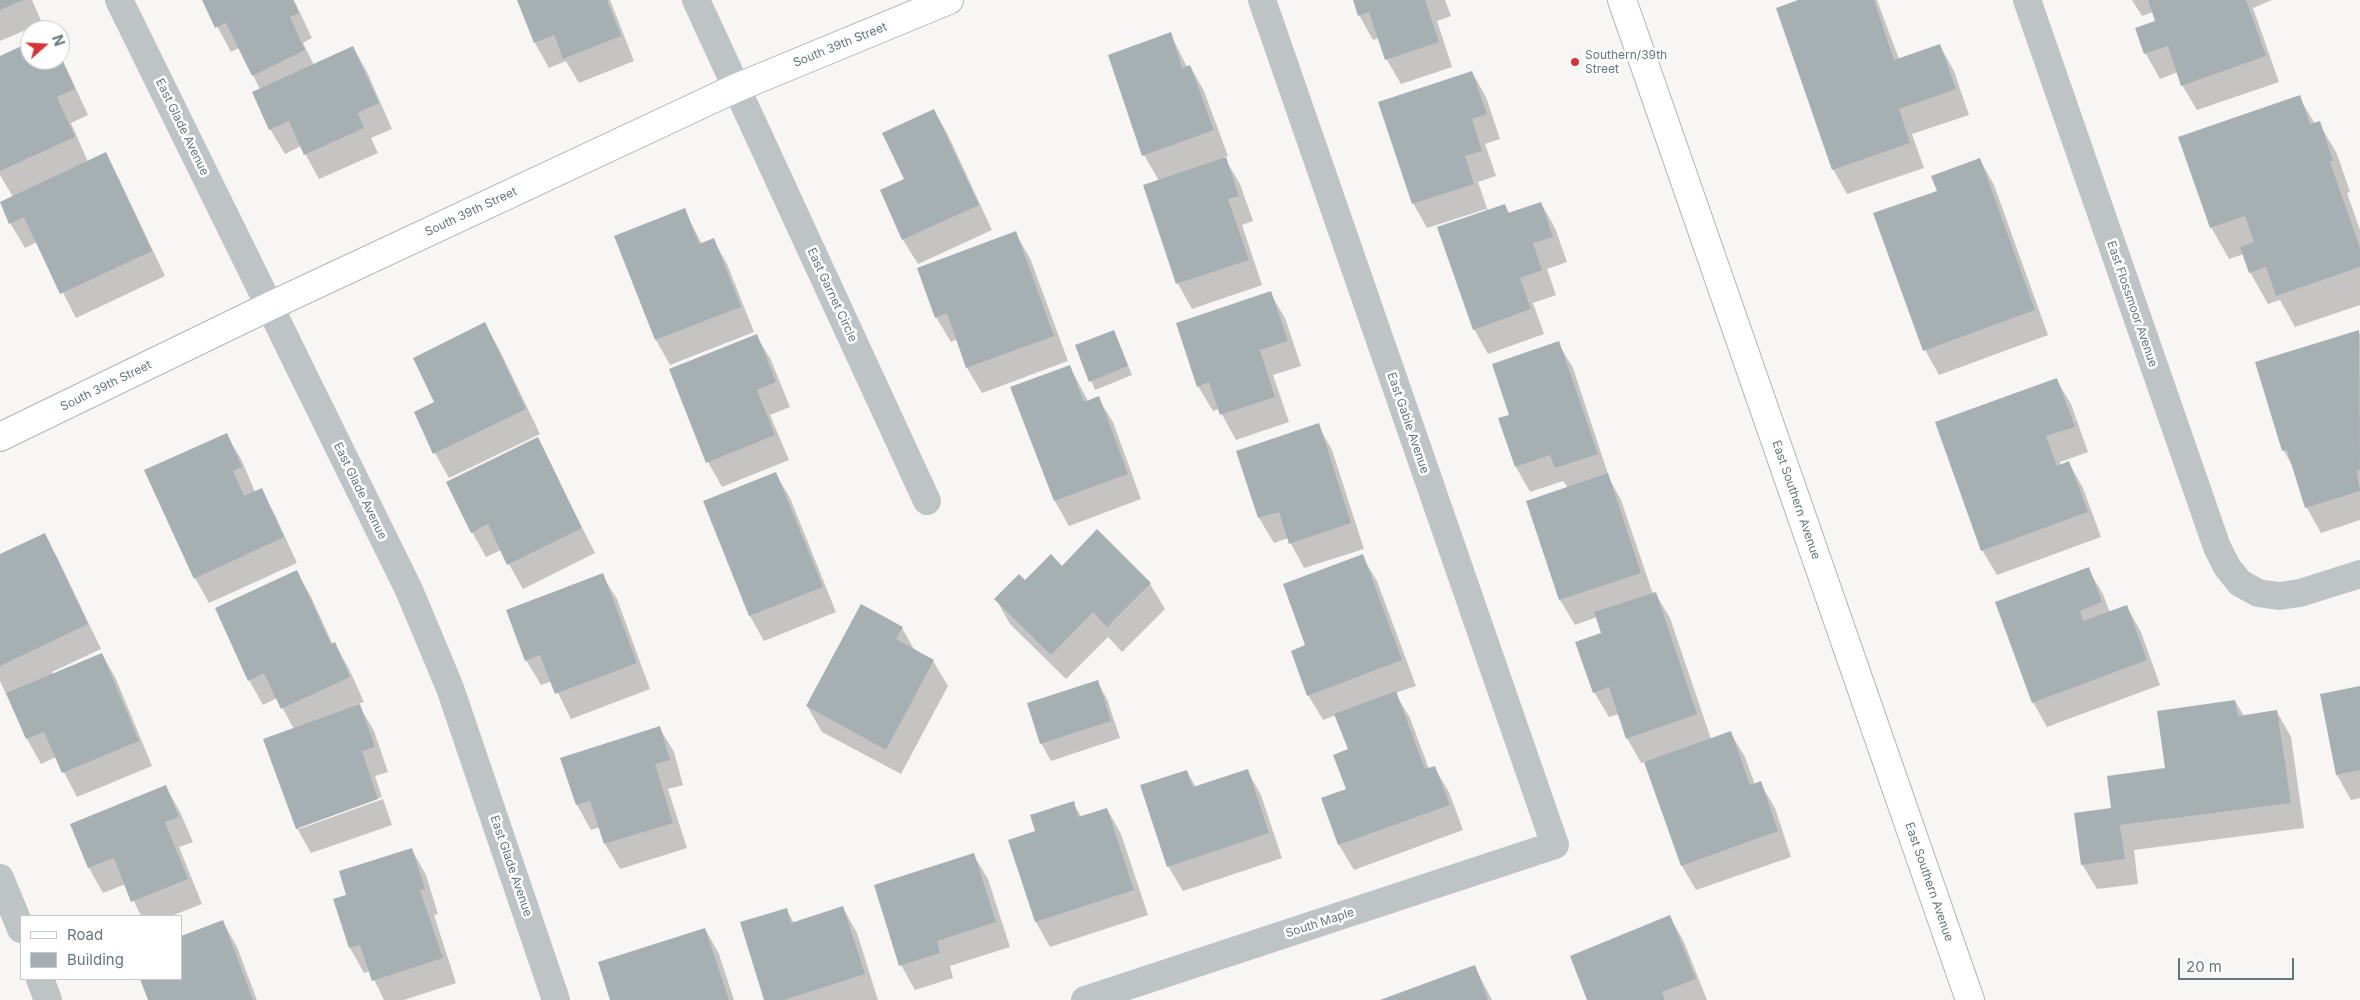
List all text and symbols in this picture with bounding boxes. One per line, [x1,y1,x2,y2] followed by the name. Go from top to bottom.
[20,20,70,70] north arrow
[791,20,889,70] street label: South 39th Street
[49,32,68,48] text: N
[1585,48,1667,76] place label: Southern/39th Street
[1569,56,1581,68] marker: Southern/39th Street
[152,76,212,178] street label: East Glade Avenue
[423,184,519,240] street label: South 39th Street
[2104,239,2160,369] street label: East Flossmoor Avenue
[804,246,860,344] street label: East Garnet Circle
[58,358,154,414] street label: South 39th Street
[1384,371,1432,475] street label: East Gable Avenue
[1769,439,1823,561] street label: East Southern Avenue
[330,440,390,542] street label: East Glade Avenue
[487,814,535,918] street label: East Glade Avenue
[1902,821,1956,943] street label: East Southern Avenue
[1284,905,1356,941] street label: South Maple
[20,915,182,980] legend
[67,925,103,944] text: Road
[2180,948,2296,980] scale bar
[67,950,124,969] text: Building
[2186,957,2222,976] text: 20 m

